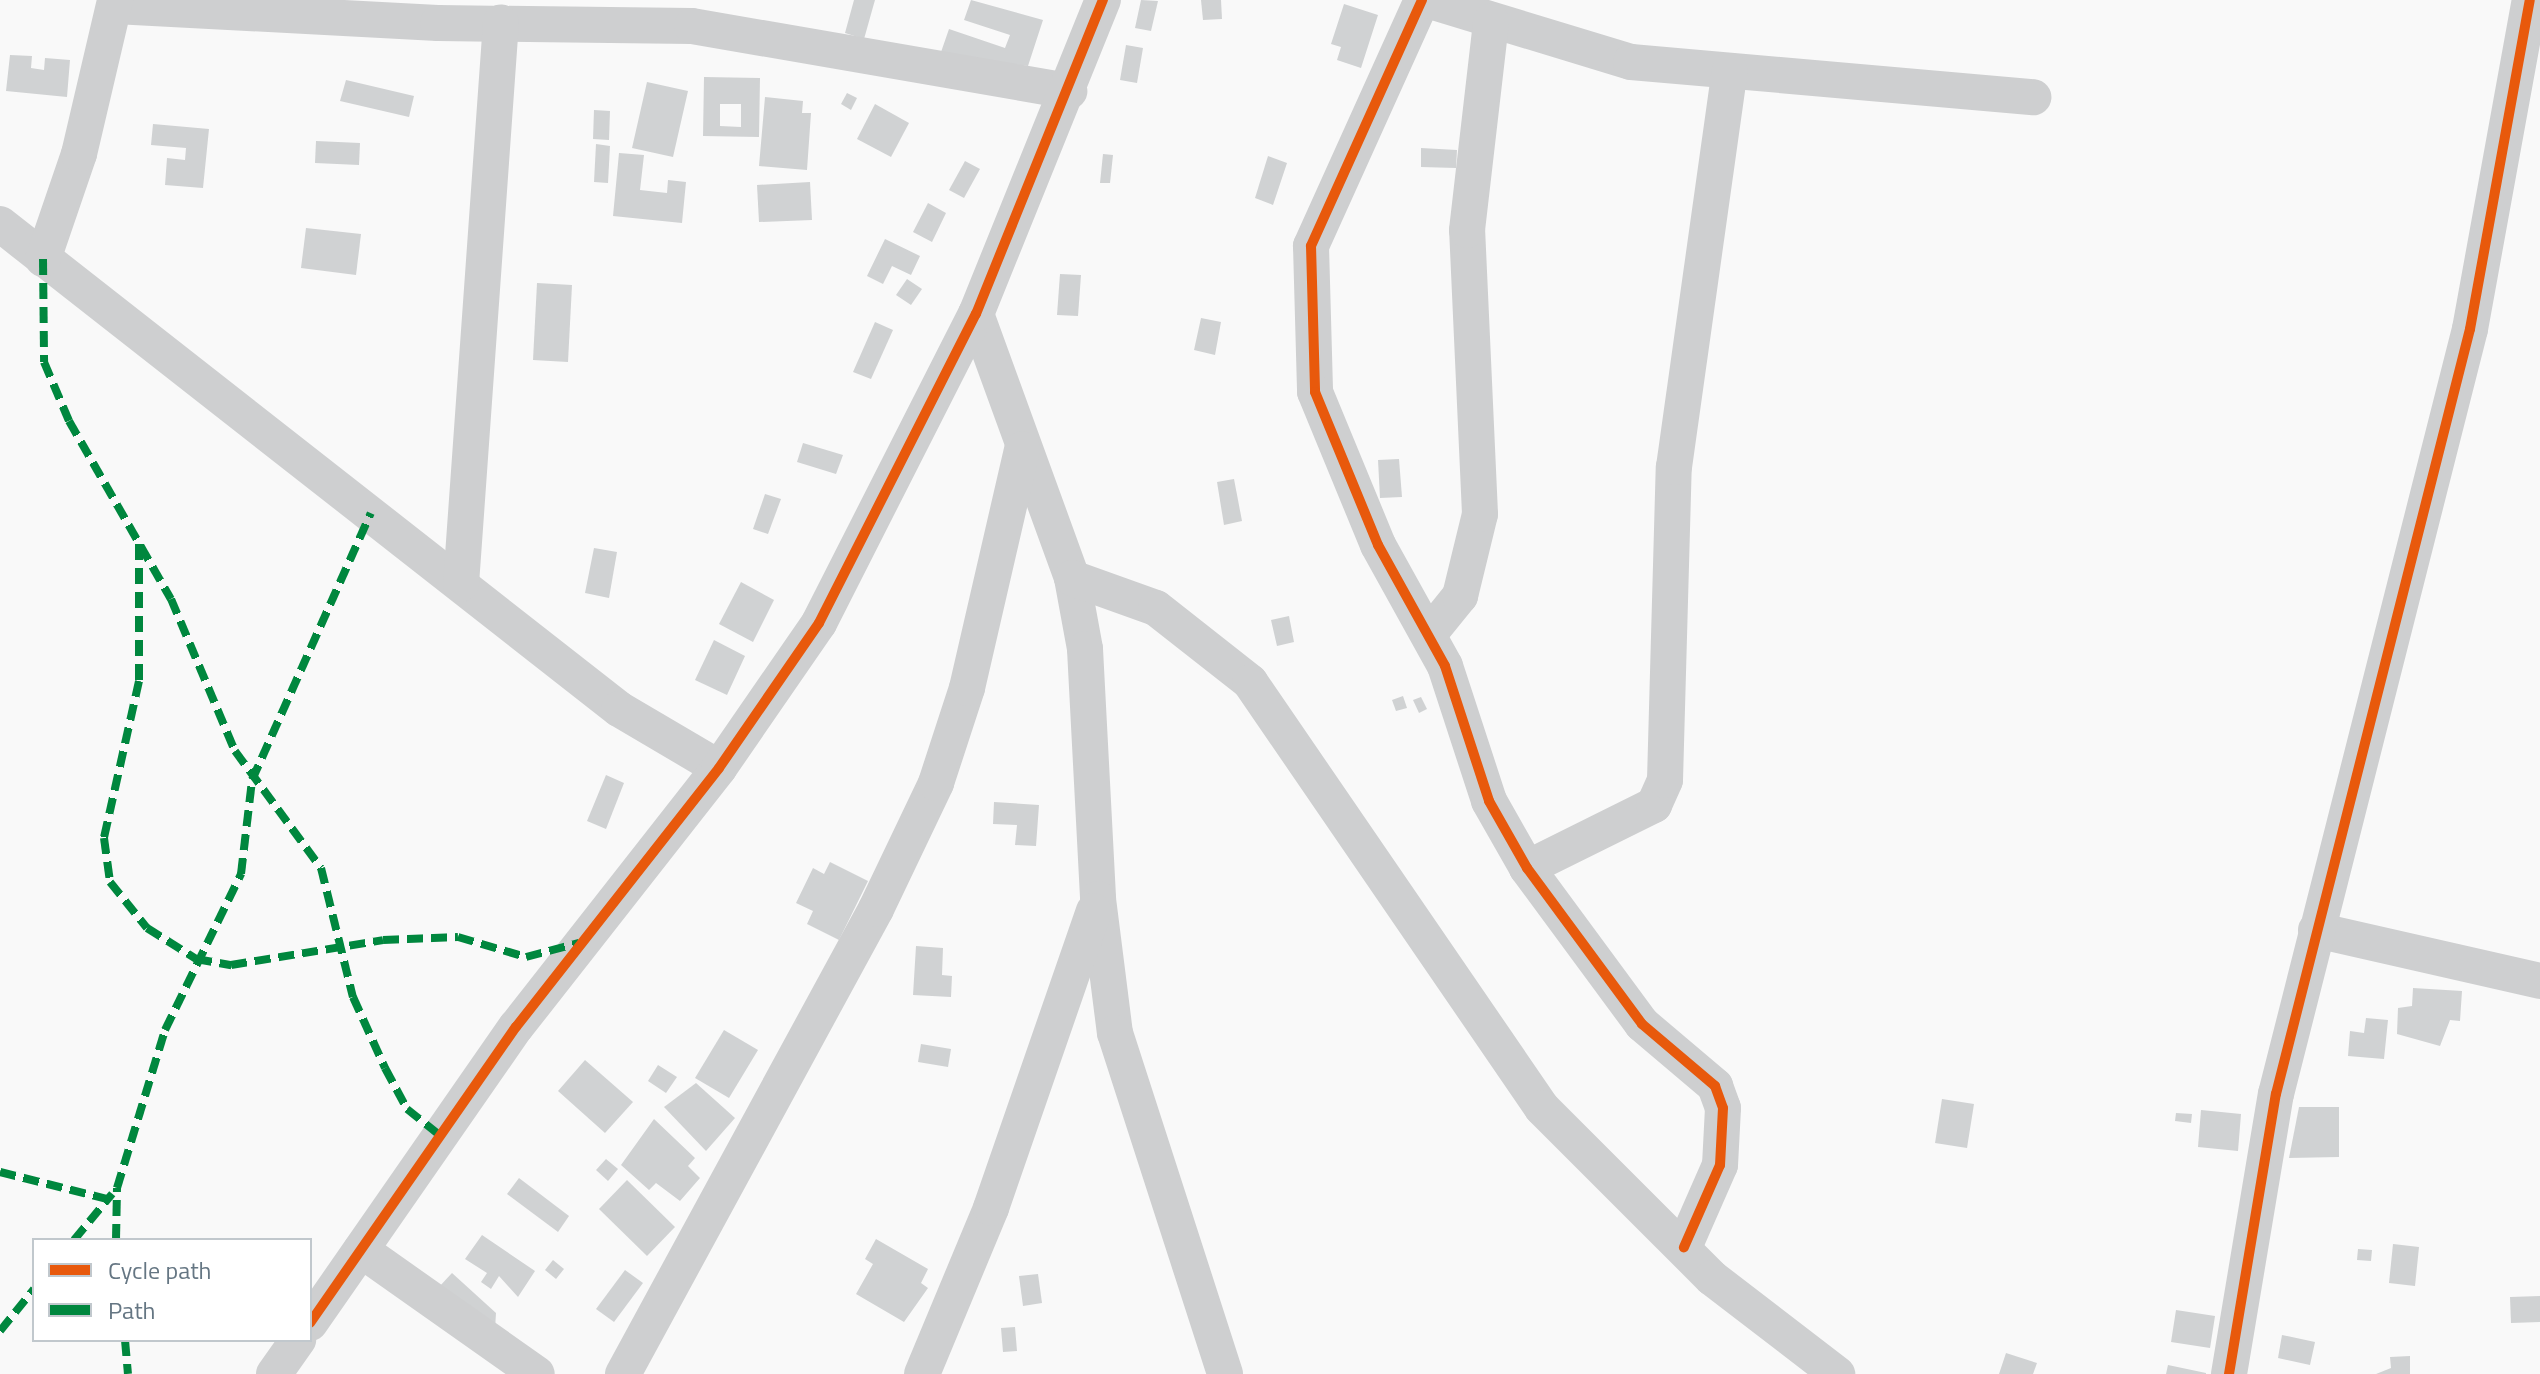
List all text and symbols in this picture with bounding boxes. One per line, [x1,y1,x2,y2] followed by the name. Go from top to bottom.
[32,1238,312,1342] legend
[108,1252,211,1288] text: Cycle path
[108,1292,155,1328] text: Path

